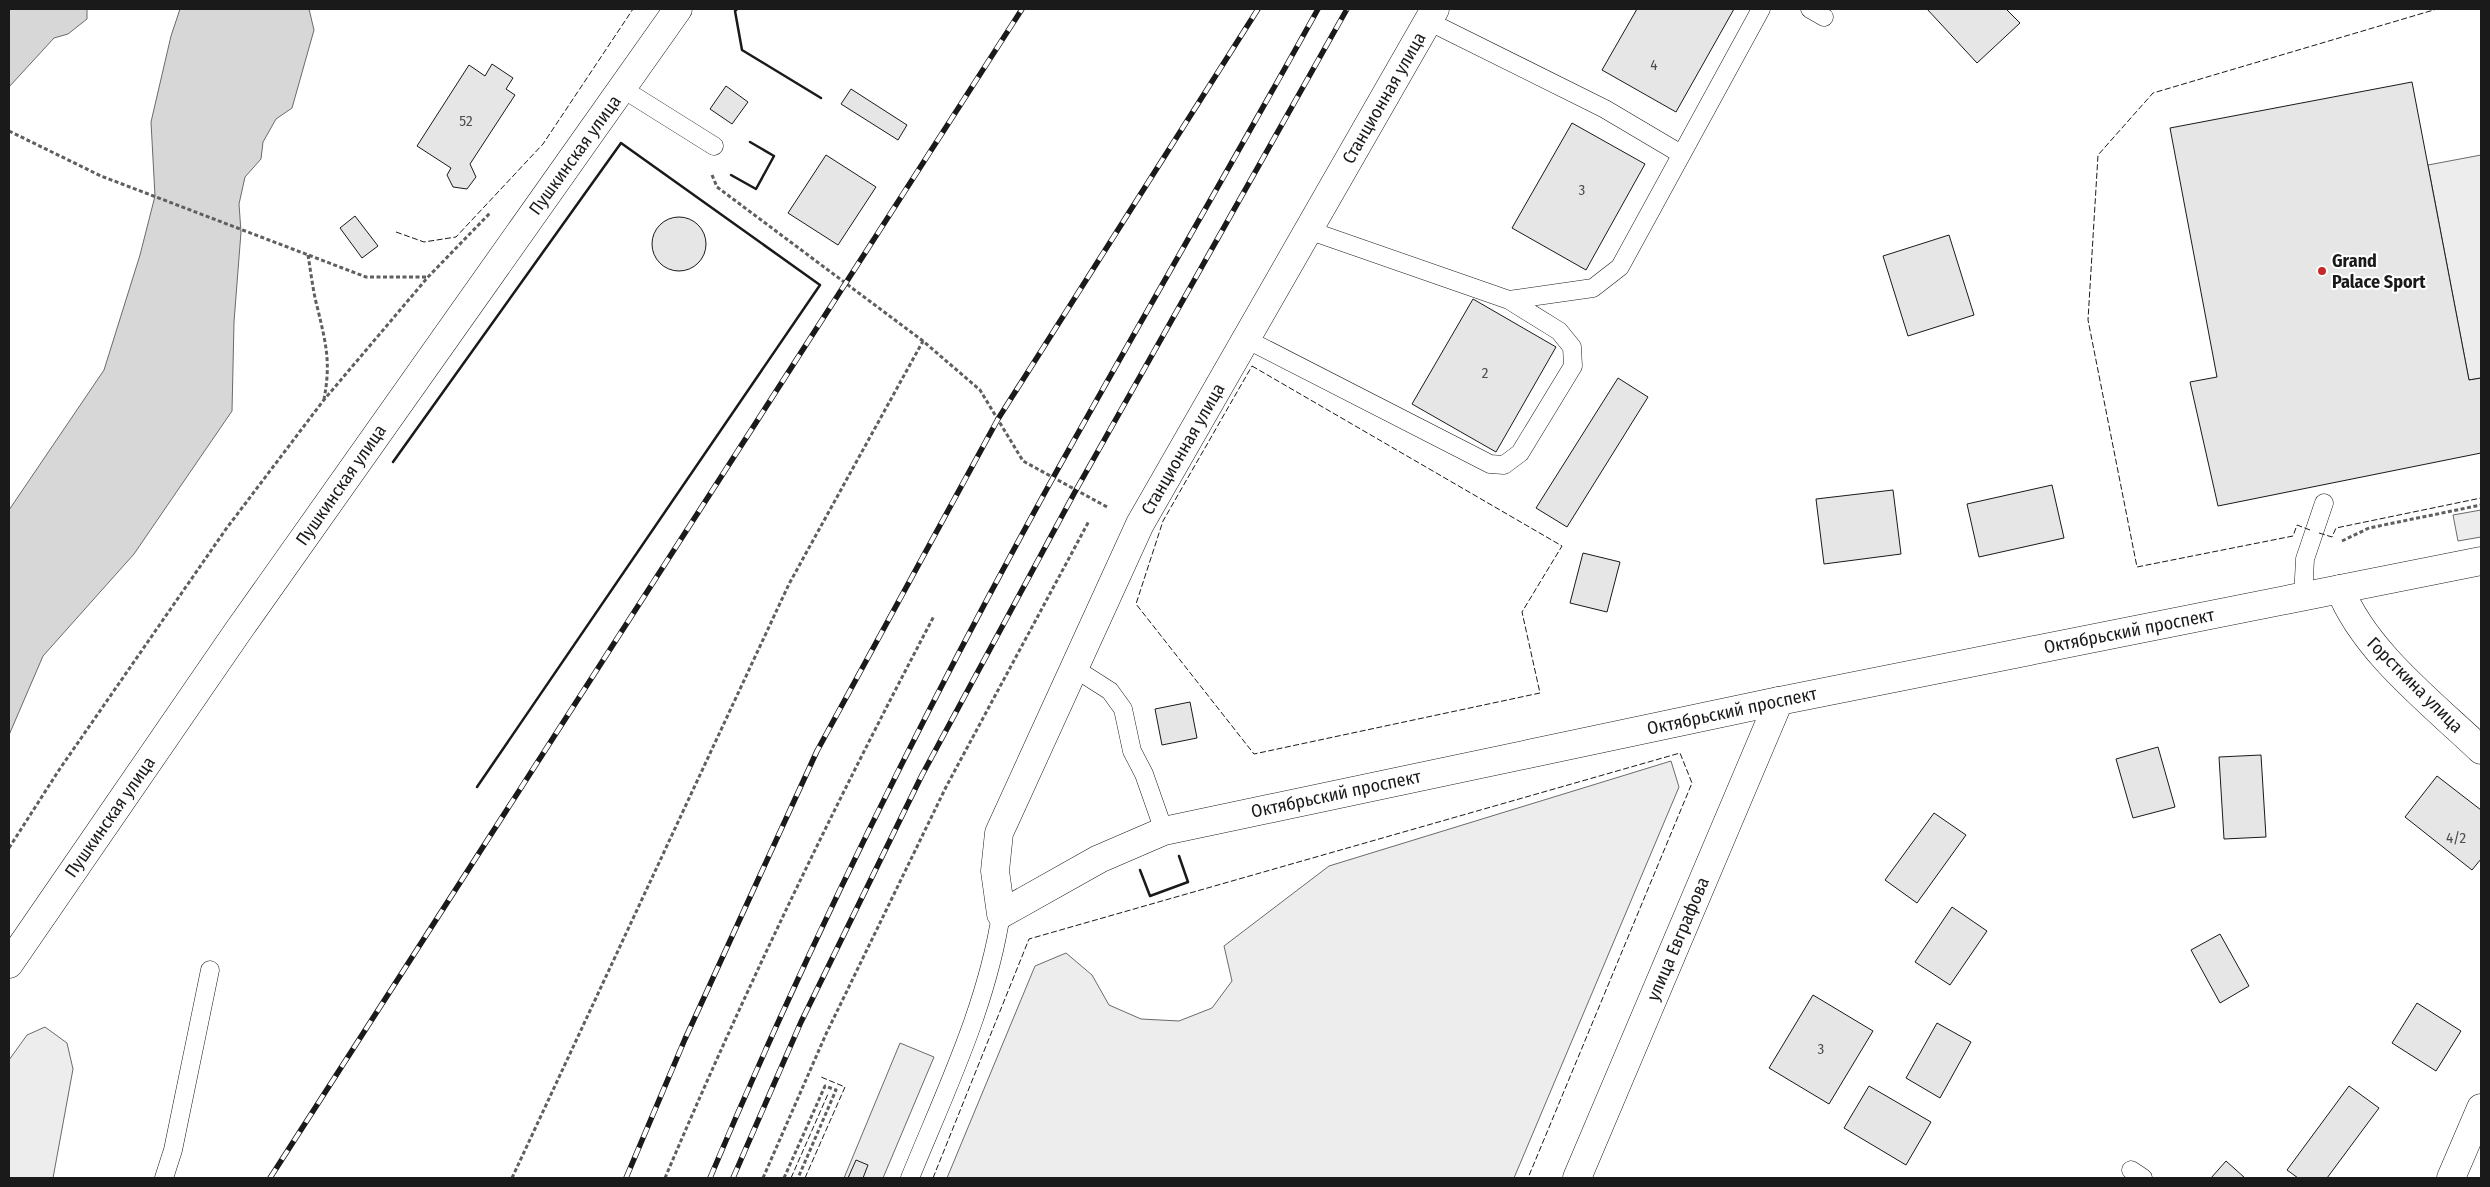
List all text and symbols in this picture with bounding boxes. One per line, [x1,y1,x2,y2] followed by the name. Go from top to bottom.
[1337,28,1431,168] street label: Станционная улица
[1650,56,1658,74] house number: 4
[524,91,626,219] street label: Пушкинская улица
[459,112,473,130] house number: 52
[1579,181,1586,199] house number: 3
[2332,250,2426,293] place label: Grand Palace Sport
[2316,265,2328,277] marker: Grand Palace Sport
[1482,364,1489,382] house number: 2
[1136,379,1230,519] street label: Станционная улица
[291,420,391,550] street label: Пушкинская улица
[2042,604,2217,658] street label: Октябрьский проспект
[2363,633,2468,738] street label: Горсткина улица
[1645,682,1820,740] street label: Октябрьский проспект
[60,752,160,882] street label: Пушкинская улица
[1249,765,1424,823] street label: Октябрьский проспект
[2446,829,2466,847] house number: 4/2
[1642,874,1714,1004] street label: улица Евграфова
[1818,1040,1825,1058] house number: 3

